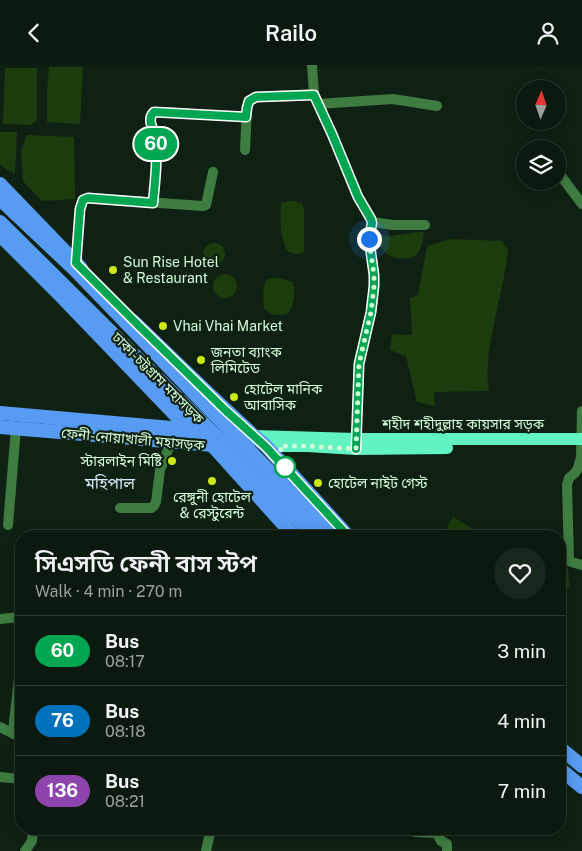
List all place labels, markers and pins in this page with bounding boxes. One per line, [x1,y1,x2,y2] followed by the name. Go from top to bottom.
[123,254,219,286] place label: Sun Rise Hotel & Restaurant
[107,264,119,276] marker: Sun Rise Hotel & Restaurant
[173,318,283,334] place label: Vhai Vhai Market
[157,320,169,332] marker: Vhai Vhai Market
[210,344,282,376] place label: জনতা ব্যাংক লিমিটেড
[195,354,207,366] marker: জনতা ব্যাংক লিমিটেড
[243,381,323,413] place label: হোটেল মানিক আবাসিক
[228,391,240,403] marker: হোটেল মানিক আবাসিক
[80,453,163,469] place label: স্টারলাইন মিষ্টি
[166,455,178,467] marker: স্টারলাইন মিষ্টি
[274,456,296,478] unlabelled marker
[206,475,218,487] marker: রেঙ্গুনী হোটেল & রেস্টুরেন্ট
[328,475,429,491] place label: হোটেল নাইট গেস্ট
[312,477,324,489] marker: হোটেল নাইট গেস্ট
[173,489,252,522] place label: রেঙ্গুনী হোটেল & রেস্টুরেন্ট

